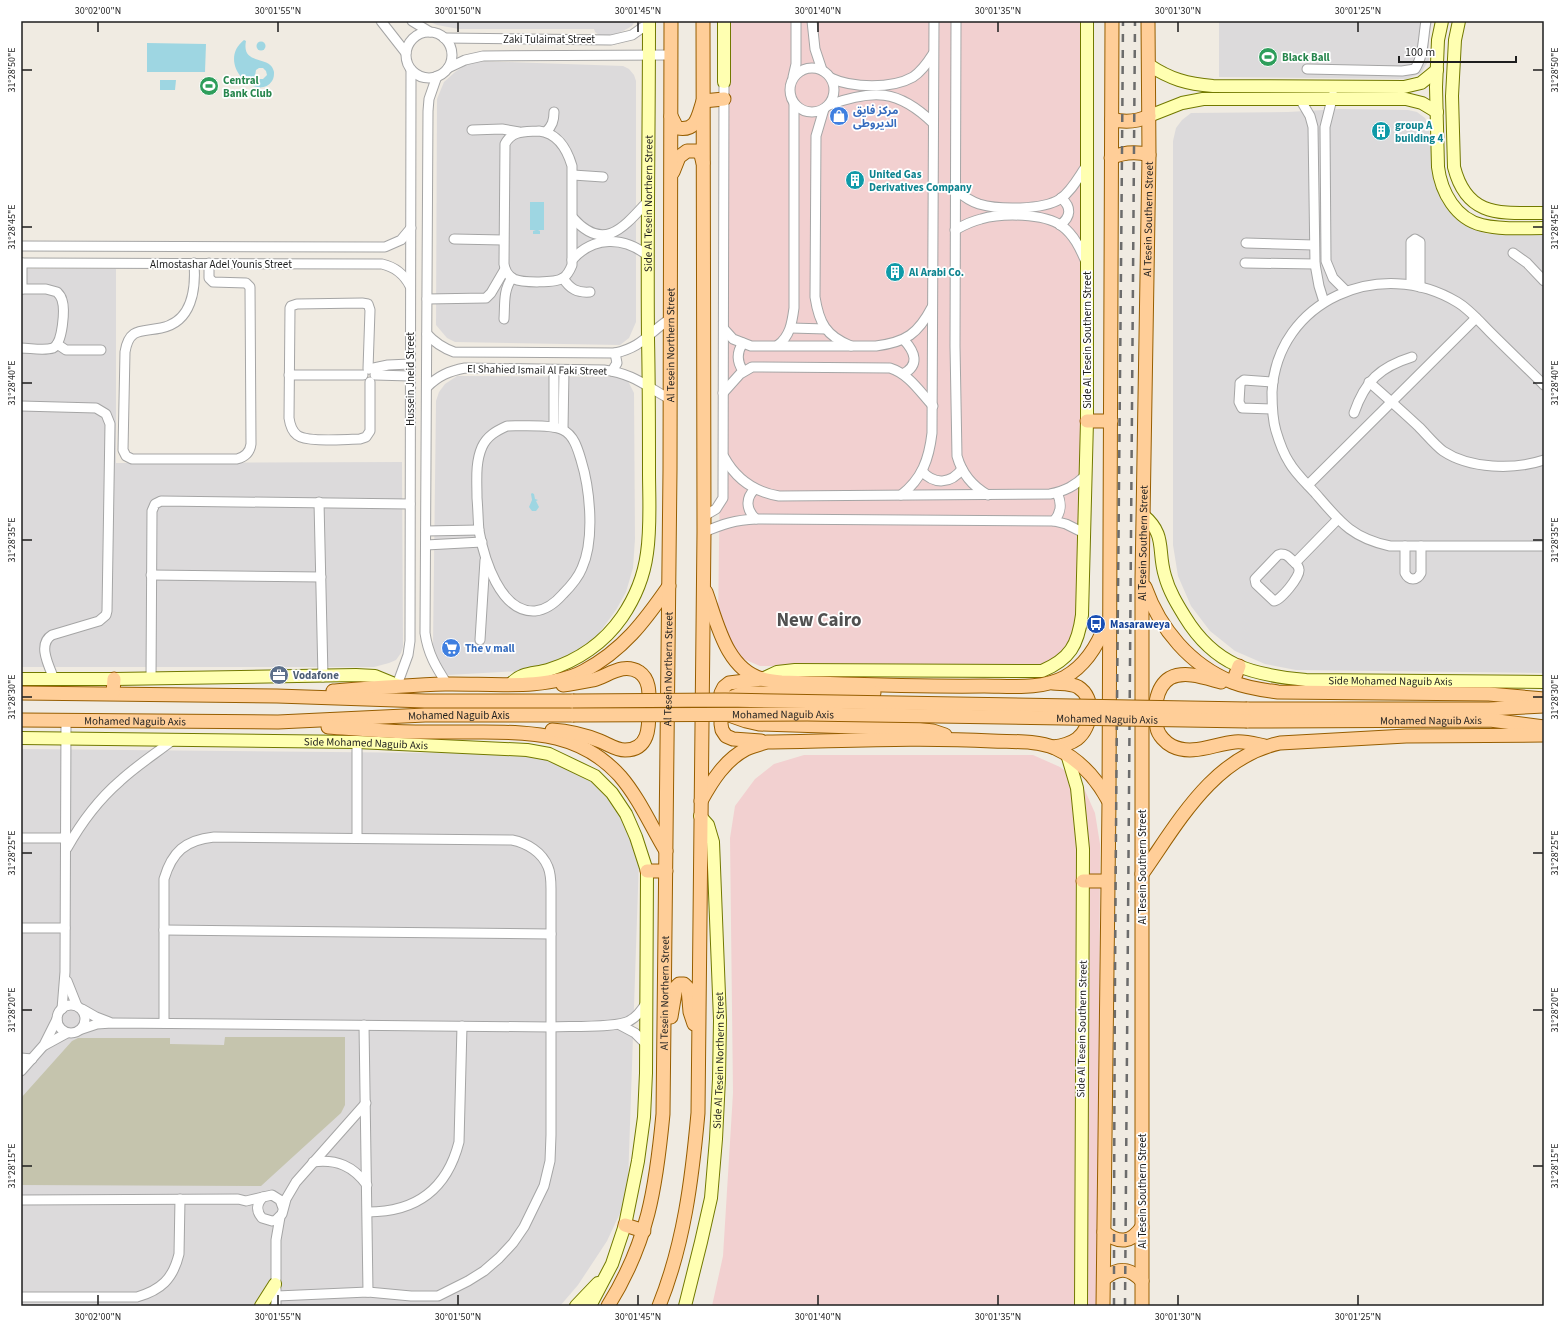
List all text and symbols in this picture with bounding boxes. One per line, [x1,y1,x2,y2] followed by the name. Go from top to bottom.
[75,4,121,18] text: 30°02'00"N
[255,4,301,18] text: 30°01'55"N
[435,4,481,18] text: 30°01'50"N
[615,4,661,18] text: 30°01'45"N
[795,4,841,18] text: 30°01'40"N
[975,4,1021,18] text: 30°01'35"N
[1155,4,1201,18] text: 30°01'30"N
[1335,4,1381,18] text: 30°01'25"N
[503,32,595,47] street label: Zaki Tulaimat Street
[1399,38,1516,64] scale bar
[1405,44,1435,61] text: 100 m
[1257,46,1279,68] sports icon: Black Ball
[5,47,19,93] text: 31°28'50"E
[1548,47,1562,93] text: 31°28'50"E
[1282,50,1331,65] place label: Black Ball
[223,73,272,101] place label: Central Bank Club
[198,75,220,97] sports icon: Central Bank Club
[853,103,898,131] place label: مركز فايق الديروطى
[828,105,850,127] shop icon: مركز فايق الديروطى
[1395,118,1443,146] place label: group A building 4
[1370,120,1392,142] building icon: group A building 4
[640,135,656,272] street label: Side Al Tesein Northern Street
[1139,161,1156,277] street label: Al Tesein Southern Street
[869,167,972,195] place label: United Gas Derivatives Company
[844,169,866,191] building icon: United Gas Derivatives Company
[5,204,19,250] text: 31°28'45"E
[1548,204,1562,250] text: 31°28'45"E
[150,257,292,272] street label: Almostashar Adel Younis Street
[884,261,906,283] building icon: Al Arabi Co.
[908,265,964,280] place label: Al Arabi Co.
[1080,271,1095,409] street label: Side Al Tesein Southern Street
[663,287,678,402] street label: Al Tesein Northern Street
[403,332,418,426] street label: Hussein Jneid Street
[5,360,19,406] text: 31°28'40"E
[1548,360,1562,406] text: 31°28'40"E
[467,361,607,379] street label: El Shahied Ismail Al Faki Street
[1135,485,1151,601] street label: Al Tesein Southern Street
[5,517,19,563] text: 31°28'35"E
[1548,517,1562,563] text: 31°28'35"E
[776,607,862,634] district label: New Cairo
[660,611,676,726] street label: Al Tesein Northern Street
[1085,613,1107,635] bus stop icon: Masaraweya
[1110,617,1170,632] place label: Masaraweya
[440,637,462,659] supermarket icon: The v mall
[465,641,516,656] place label: The v mall
[268,664,290,686] office icon: Vodafone
[292,668,339,683] place label: Vodafone
[1328,673,1453,689] street label: Side Mohamed Naguib Axis
[5,674,19,720] text: 31°28'30"E
[1548,674,1562,720] text: 31°28'30"E
[732,706,834,722] street label: Mohamed Naguib Axis
[408,707,510,723] street label: Mohamed Naguib Axis
[1056,710,1158,727] street label: Mohamed Naguib Axis
[84,713,186,729] street label: Mohamed Naguib Axis
[1380,713,1482,728] street label: Mohamed Naguib Axis
[304,734,429,753] street label: Side Mohamed Naguib Axis
[1135,809,1150,925] street label: Al Tesein Southern Street
[5,830,19,876] text: 31°28'25"E
[1548,830,1562,876] text: 31°28'25"E
[656,935,672,1050] street label: Al Tesein Northern Street
[1073,960,1091,1098] street label: Side Al Tesein Southern Street
[5,987,19,1033] text: 31°28'20"E
[1548,987,1562,1033] text: 31°28'20"E
[709,991,728,1129] street label: Side Al Tesein Northern Street
[1135,1133,1150,1249] street label: Al Tesein Southern Street
[5,1143,19,1189] text: 31°28'15"E
[1548,1143,1562,1189] text: 31°28'15"E
[75,1310,121,1324] text: 30°02'00"N
[255,1310,301,1324] text: 30°01'55"N
[435,1310,481,1324] text: 30°01'50"N
[615,1310,661,1324] text: 30°01'45"N
[795,1310,841,1324] text: 30°01'40"N
[975,1310,1021,1324] text: 30°01'35"N
[1155,1310,1201,1324] text: 30°01'30"N
[1335,1310,1381,1324] text: 30°01'25"N

